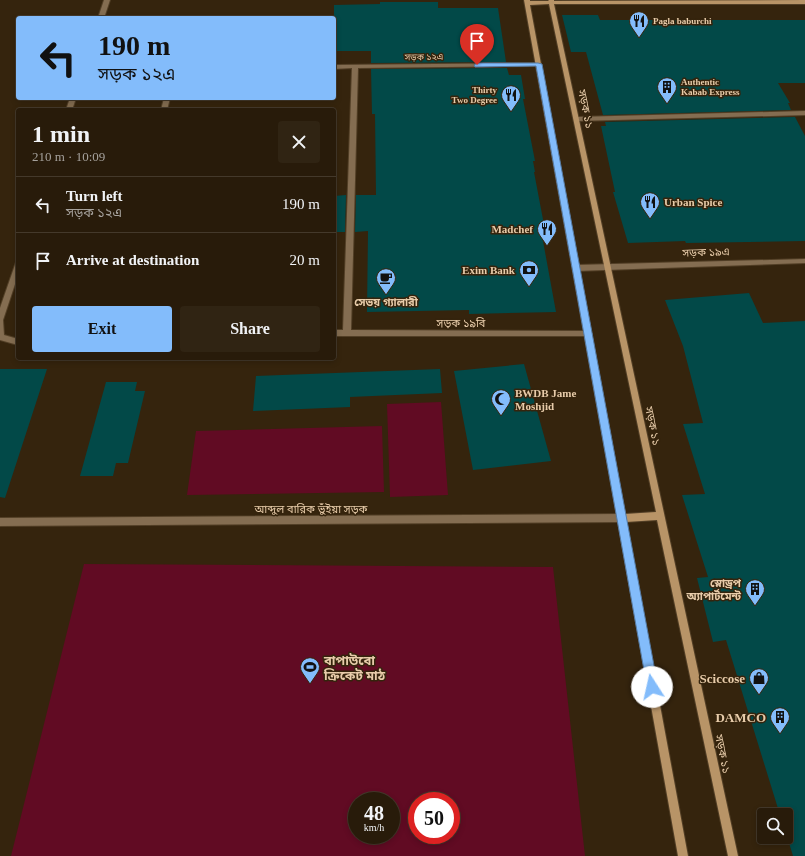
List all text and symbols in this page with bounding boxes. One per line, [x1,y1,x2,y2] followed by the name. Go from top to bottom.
[628,10,650,38] restaurant icon: Pagla baburchi
[653,16,712,26] place label: Pagla baburchi
[460,24,494,65] pin
[98,30,170,61] text: 190 m
[466,30,488,52] icon: arrive
[32,32,84,84] icon: left
[404,52,443,62] street label: সড়ক ১২এ
[98,64,176,84] text: সড়ক ১২এ
[656,76,678,104] building icon: Authentic Kabab Express
[681,77,740,97] place label: Authentic Kabab Express
[500,84,522,112] restaurant icon: Thirty Two Degree
[452,85,497,105] place label: Thirty Two Degree
[576,88,596,129] street label: সড়ক ১১
[32,121,90,147] text: 1 min
[278,121,320,163] button: close
[32,149,105,164] text: 210 m · 10:09
[66,188,123,204] text: Turn left
[639,191,661,219] restaurant icon: Urban Spice
[32,194,54,216] icon: left
[282,196,320,212] text: 190 m
[664,196,722,208] place label: Urban Spice
[66,205,122,220] text: সড়ক ১২এ
[536,218,558,246] restaurant icon: Madchef
[491,223,533,235] place label: Madchef
[681,245,730,259] street label: সড়ক ১৯এ
[32,250,54,272] icon: arrive
[66,252,199,268] text: Arrive at destination
[290,252,320,268] text: 20 m
[518,259,540,287] bank icon: Exim Bank
[462,264,516,276] place label: Exim Bank
[375,267,397,295] cafe icon: সেভয় গ্যালারী
[354,296,419,308] place label: সেভয় গ্যালারী
[32,306,172,352] button: Exit
[180,306,320,352] button: Share
[436,317,486,329] street label: সড়ক ১৯বি
[515,387,577,412] place label: BWDB Jame Moshjid
[490,388,512,416] mosque icon: BWDB Jame Moshjid
[643,405,663,446] street label: সড়ক ১১
[254,503,368,515] street label: আব্দুল বারিক ভুঁইয়া সড়ক
[686,577,742,602] place label: স্নোড্রপ অ্যাপার্টমেন্ট
[744,578,766,606] building icon: স্নোড্রপ অ্যাপার্টমেন্ট
[323,653,386,683] place label: বাপাউবো ক্রিকেট মাঠ
[299,656,321,684] sports icon: বাপাউবো ক্রিকেট মাঠ
[631,666,673,708] position arrow
[748,667,770,695] shop icon: Sciccose
[700,671,745,686] place label: Sciccose
[769,706,791,734] building icon: DAMCO
[715,710,766,725] place label: DAMCO
[713,733,733,774] street label: সড়ক ১১
[408,792,460,844] speed limit sign: 50
[364,802,384,824] text: 48
[757,808,793,844] map controls
[757,808,793,844] button: search
[364,822,384,833] text: km/h

